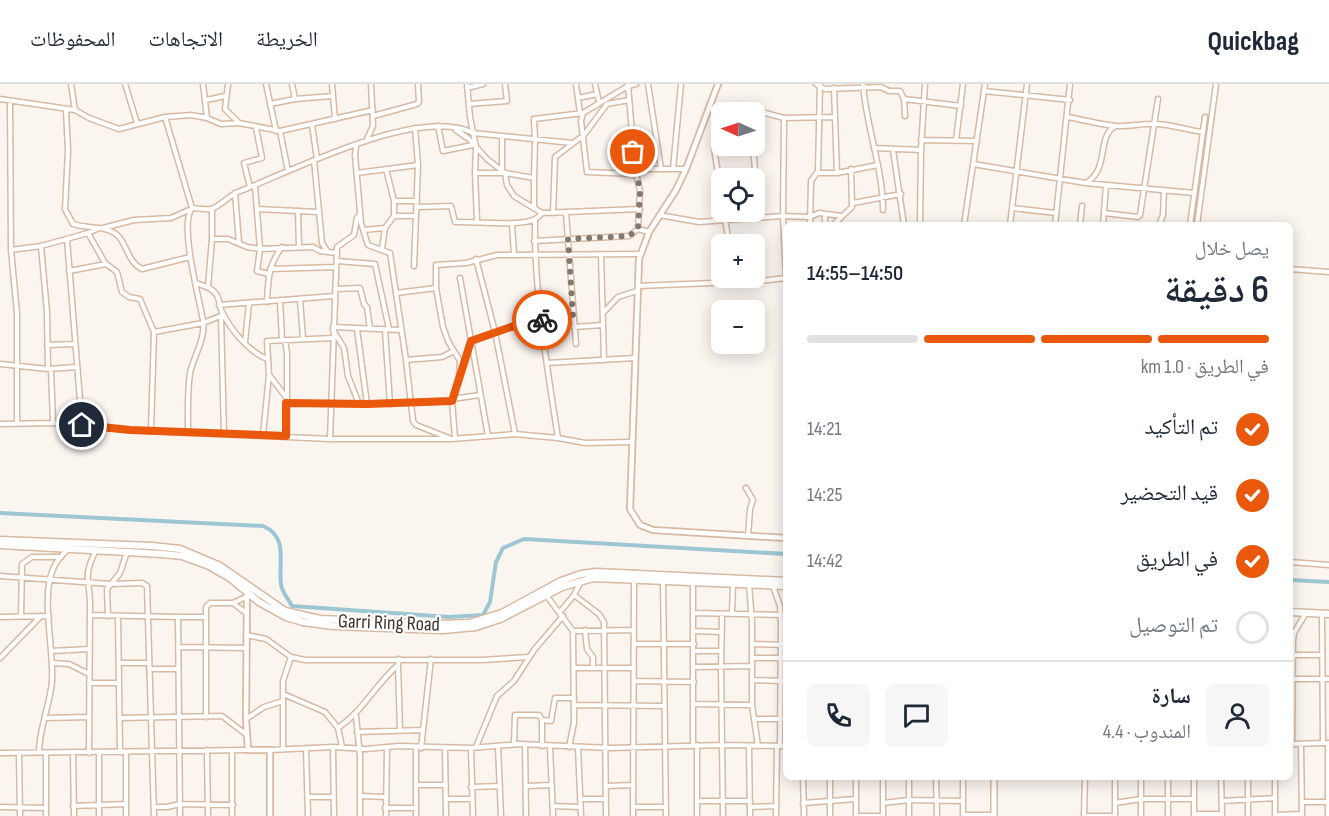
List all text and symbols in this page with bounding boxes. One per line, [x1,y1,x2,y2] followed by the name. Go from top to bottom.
[1208,25,1299,58] text: Quickbag
[30,27,115,52] text: المحفوظات
[148,27,223,52] text: الاتجاهات
[256,27,318,52] text: الخريطة
[711,102,765,156] north arrow
[711,102,765,354] map controls
[607,126,658,177] pin
[616,135,649,168] icon: bag
[711,168,765,222] button: locate
[711,234,765,288] button: +
[1195,237,1269,261] text: يصل خلال
[807,260,903,287] text: 14:50–14:55
[1164,267,1269,314] text: 6 دقيقة
[512,290,572,350] courier
[711,300,765,354] button: −
[526,304,559,337] icon: bike
[1141,355,1269,379] text: في الطريق · 1.0 km
[56,399,107,450] pin
[65,408,98,441] icon: home
[1236,413,1269,446] icon: check
[1144,414,1218,441] text: تم التأكيد
[807,417,841,441] text: 14:21
[1236,479,1269,512] icon: check
[1121,480,1218,507] text: قيد التحضير
[807,483,842,507] text: 14:25
[1236,545,1269,578] icon: check
[1136,546,1218,573] text: في الطريق
[807,549,843,573] text: 14:42
[338,609,440,637] street label: Garri Ring Road
[1129,612,1218,639] text: تم التوصيل
[1152,683,1191,710] text: سارة
[807,684,870,747] button: phone
[885,684,948,747] button: chat
[1206,684,1269,747] button: person
[1103,720,1191,744] text: المندوب · 4.4

